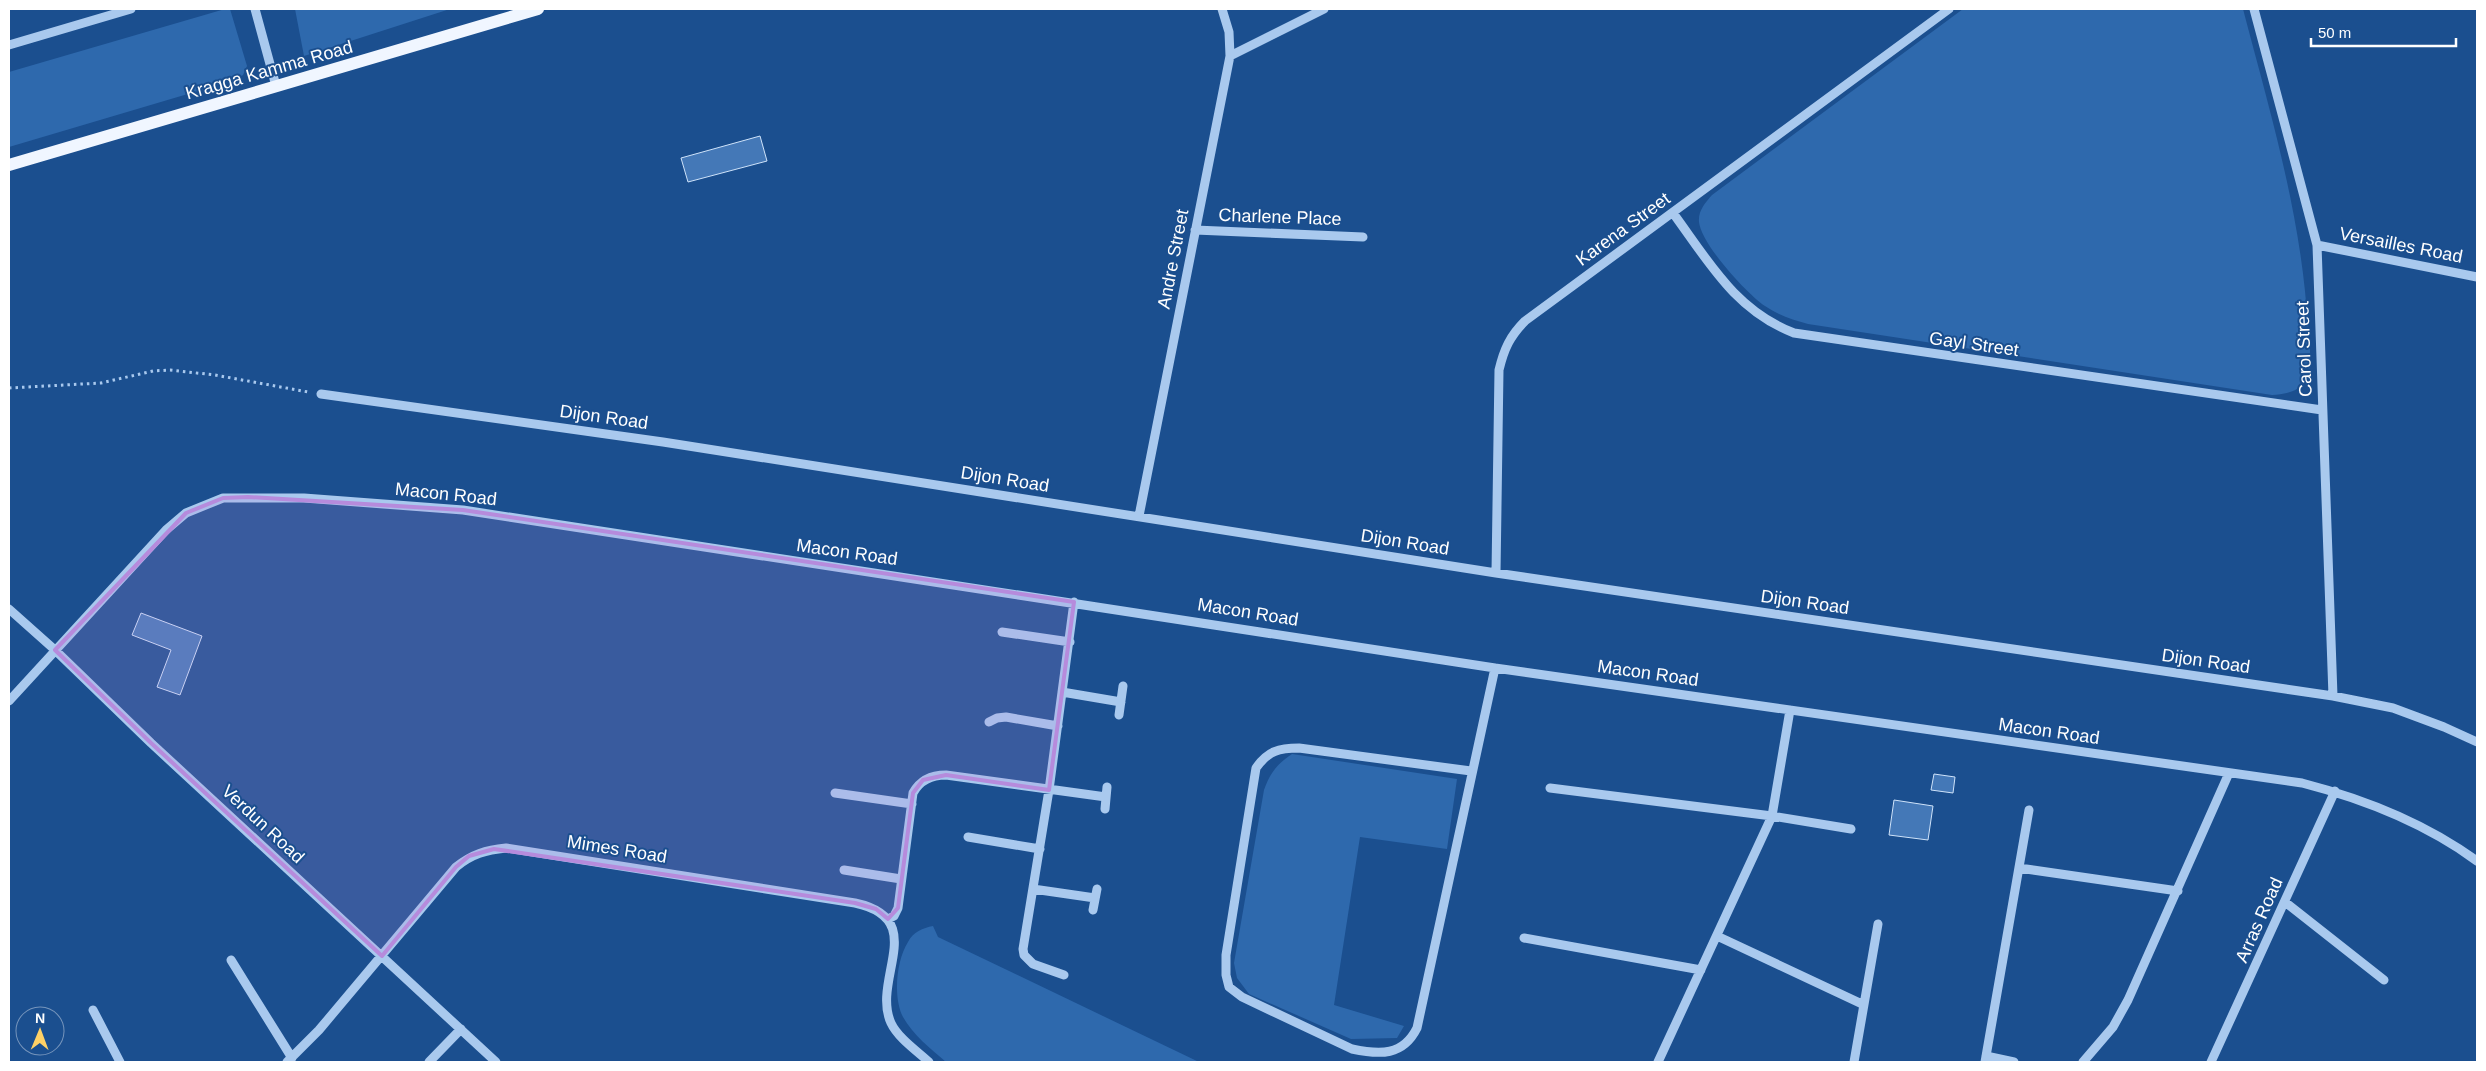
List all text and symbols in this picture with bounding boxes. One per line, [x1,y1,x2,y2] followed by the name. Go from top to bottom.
[2311,15,2456,47] scale bar
[2318,24,2351,41] text: 50 m
[183,37,355,103] street label: Kragga Kamma Road
[1572,188,1674,270] street label: Karena Street
[1218,205,1342,229] street label: Charlene Place
[1154,207,1192,311] street label: Andre Street
[2338,223,2464,267] street label: Versailles Road
[2292,301,2316,397] street label: Carol Street
[1928,328,2020,360] street label: Gayl Street
[559,401,649,433] street label: Dijon Road
[959,462,1051,496] street label: Dijon Road
[394,479,498,509] street label: Macon Road
[1359,525,1451,559] street label: Dijon Road
[795,535,899,569] street label: Macon Road
[1760,586,1850,618] street label: Dijon Road
[1196,594,1300,630] street label: Macon Road
[2161,645,2251,677] street label: Dijon Road
[1596,656,1700,690] street label: Macon Road
[1997,714,2101,748] street label: Macon Road
[218,781,308,867] street label: Verdun Road
[566,831,668,867] street label: Mimes Road
[2231,874,2287,966] street label: Arras Road
[15,1006,65,1056] north arrow
[35,1010,45,1026] text: N

